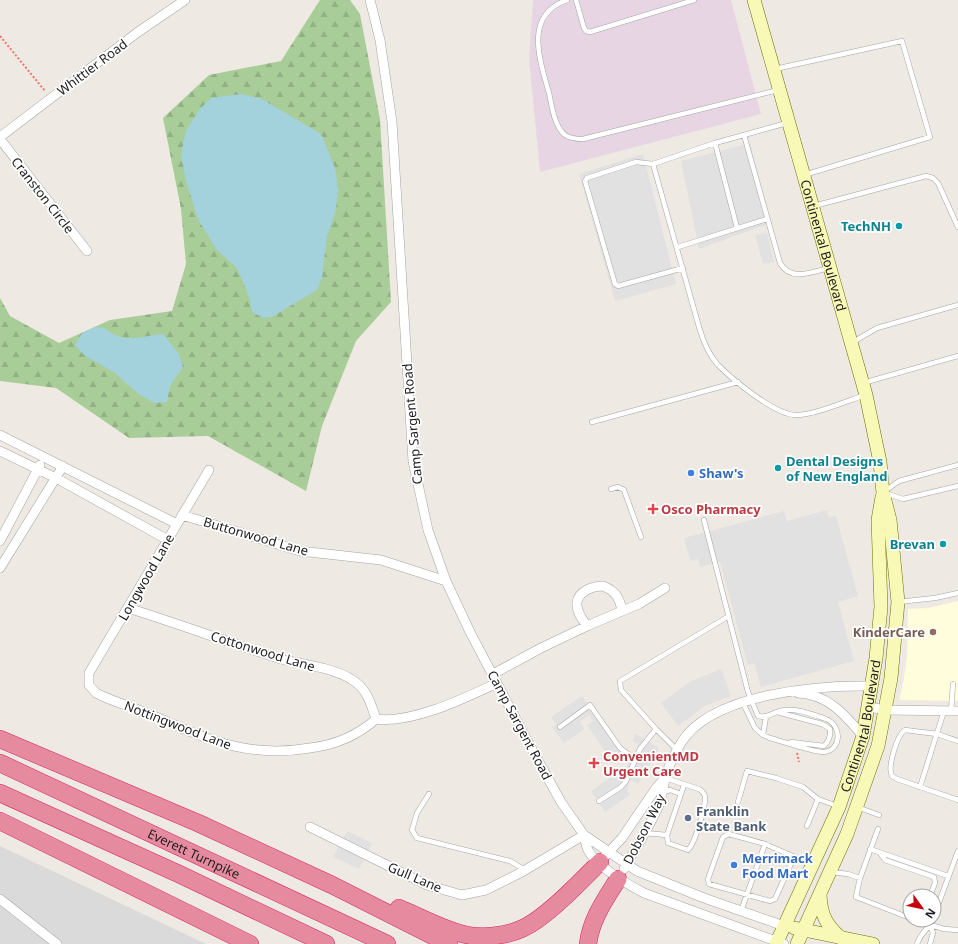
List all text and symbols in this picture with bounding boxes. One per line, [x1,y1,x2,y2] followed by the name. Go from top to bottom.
[53,35,131,99] street label: Whittier Road
[7,153,79,237] street label: Cranston Circle
[796,177,851,313] street label: Continental Boulevard
[841,217,891,235] place label: TechNH
[894,221,904,231] marker: TechNH
[398,363,426,485] street label: Camp Sargent Road
[786,452,887,485] place label: Dental Designs of New England
[773,463,783,473] marker: Dental Designs of New England
[699,464,744,482] place label: Shaw's
[686,468,696,478] marker: Shaw's
[661,500,761,518] place label: Osco Pharmacy
[648,504,658,514] marker: Osco Pharmacy
[201,512,311,560] street label: Buttonwood Lane
[114,530,178,624] street label: Longwood Lane
[890,535,935,553] place label: Brevan
[938,539,948,549] marker: Brevan
[853,623,925,641] place label: KinderCare
[209,627,317,675] street label: Cottonwood Lane
[928,627,938,637] marker: KinderCare
[836,658,885,795] street label: Continental Boulevard
[484,667,556,783] street label: Camp Sargent Road
[122,696,234,754] street label: Nottingwood Lane
[603,747,699,780] place label: ConvenientMD Urgent Care
[588,757,600,769] marker: ConvenientMD Urgent Care
[619,790,670,867] street label: Dobson Way
[696,802,767,835] place label: Franklin State Bank
[683,813,693,823] marker: Franklin State Bank
[145,824,243,883] street label: Everett Turnpike
[742,849,814,882] place label: Merrimack Food Mart
[385,858,445,896] street label: Gull Lane
[729,860,739,870] marker: Merrimack Food Mart
[902,888,942,928] north arrow
[922,906,940,922] text: N

